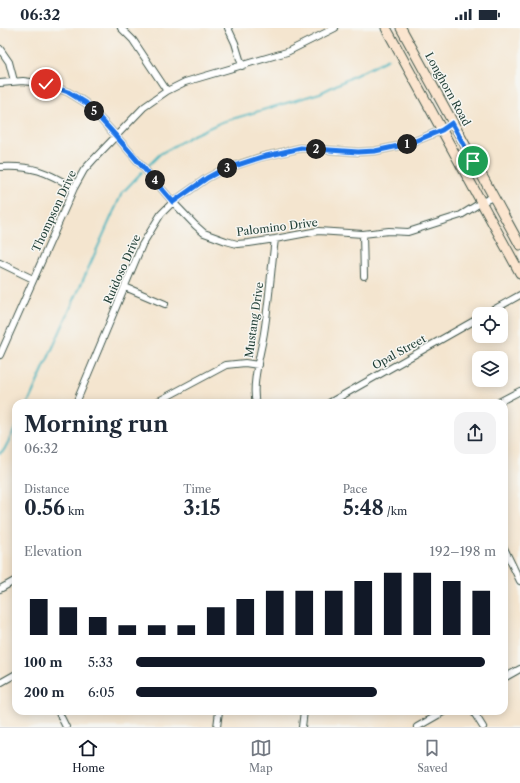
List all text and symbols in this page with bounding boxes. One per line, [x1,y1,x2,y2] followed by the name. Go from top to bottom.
[20,5,60,24] text: 06:32
[422,50,474,128] street label: Longhorn Road
[29,67,63,101] pin
[35,73,57,95] icon: check
[84,101,104,121] pin: 5
[91,104,97,118] text: 5
[397,134,417,154] pin: 1
[405,137,409,151] text: 1
[306,139,326,159] pin: 2
[313,142,319,156] text: 2
[456,144,490,178] pin
[462,150,484,172] icon: arrive
[217,158,237,178] pin: 3
[224,161,230,175] text: 3
[29,168,79,254] street label: Thompson Drive
[145,170,165,190] pin: 4
[152,173,158,187] text: 4
[236,215,318,239] street label: Palomino Drive
[100,232,144,306] street label: Ruidoso Drive
[242,281,266,359] street label: Mustang Drive
[472,307,508,387] map controls
[472,307,508,343] button: locate
[370,331,428,372] street label: Opal Street
[472,351,508,387] button: layers
[24,411,168,438] text: Morning run
[454,412,496,454] button: share
[24,440,58,456] text: 06:32
[24,482,70,496] text: Distance
[183,482,211,496] text: Time
[343,482,368,496] text: Pace
[24,496,65,520] text: 0.56
[183,496,221,520] text: 3:15
[343,496,384,520] text: 5:48
[65,504,85,518] text: km
[384,504,407,518] text: /km
[24,543,82,559] text: Elevation
[430,543,496,559] text: 192–198 m
[24,654,63,670] text: 100 m
[88,654,113,670] text: 5:33
[24,684,64,700] text: 200 m
[88,684,115,700] text: 6:05
[72,737,105,775] tab: Home
[249,737,273,775] tab: Map
[417,737,448,775] tab: Saved

